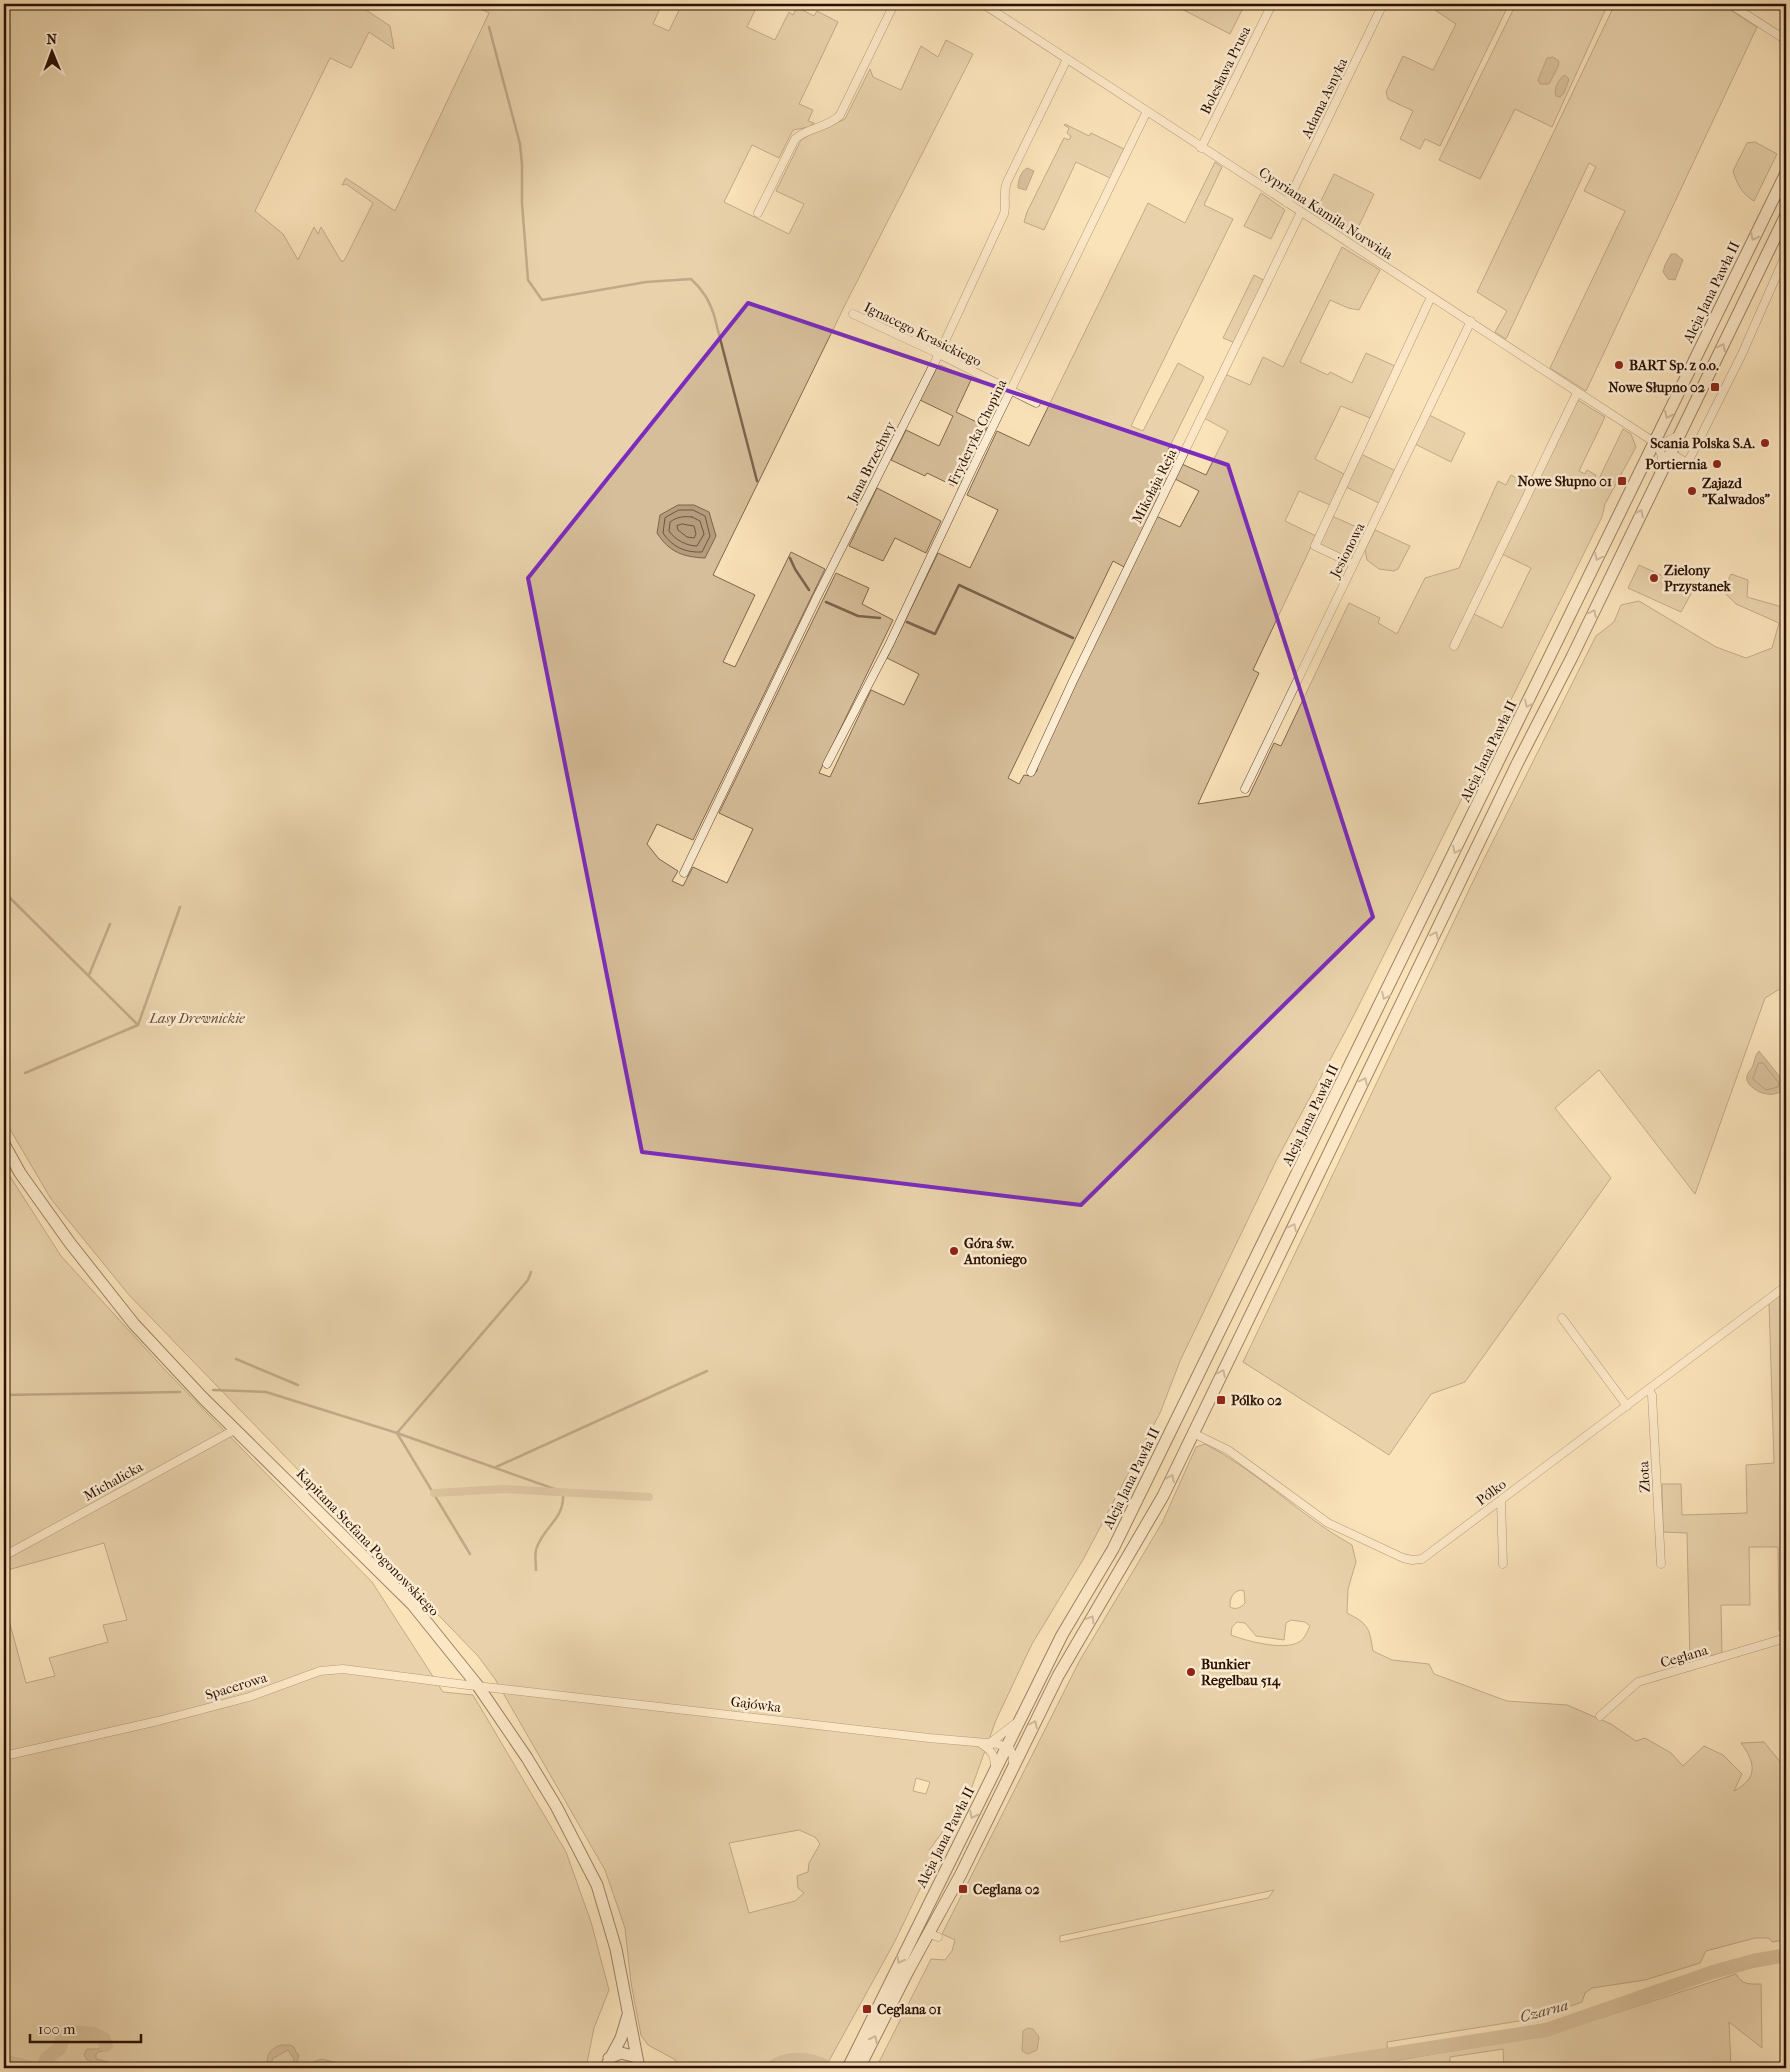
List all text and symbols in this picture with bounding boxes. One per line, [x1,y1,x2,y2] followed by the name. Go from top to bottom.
[1197,23,1254,117] street label: Bolesława Prusa
[28,28,78,78] north arrow
[46,31,58,48] text: N
[1297,55,1351,142] street label: Adama Asnyka
[1255,164,1396,263] street label: Cypriana Kamila Norwida
[1751,232,1761,241] one-way arrow
[1679,238,1744,347] street label: Aleja Jana Pawła II
[861,299,984,370] street label: Ignacego Krasickiego
[1716,343,1726,352] one-way arrow
[1629,357,1719,374] place label: BART Sp. z o.o.
[1613,359,1625,371] marker: BART Sp. z o.o.
[944,376,1011,488] street label: Fryderyka Chopina
[1608,379,1705,396] place label: Nowe Słupno 02
[1709,381,1721,393] marker: Nowe Słupno 02
[1663,410,1674,419] one-way arrow
[843,418,899,507] street label: Jana Brzechwy
[1650,435,1755,452] place label: Scania Polska S.A.
[1759,437,1771,449] marker: Scania Polska S.A.
[1128,446,1181,526] street label: Mikołaja Reja
[1645,456,1708,473] place label: Portiernia
[1711,458,1723,470] marker: Portiernia
[1517,473,1612,490] place label: Nowe Słupno 01
[1616,475,1628,487] marker: Nowe Słupno 01
[1701,475,1771,508] place label: Zajazd "Kalwados"
[1686,485,1698,497] marker: Zajazd "Kalwados"
[1634,510,1644,519] one-way arrow
[1326,519,1369,582] street label: Jesionowa
[1594,552,1604,561] one-way arrow
[1664,562,1732,595] place label: Zielony Przystanek
[1648,572,1660,584] marker: Zielony Przystanek
[1586,609,1597,618] one-way arrow
[1456,697,1521,806] street label: Aleja Jana Pawła II
[1523,699,1534,708] one-way arrow
[1452,845,1462,854] one-way arrow
[1429,931,1439,940] one-way arrow
[1381,991,1391,1000] one-way arrow
[148,1010,245,1027] park label: Lasy Drewnickie
[1278,1061,1343,1170] street label: Aleja Jana Pawła II
[1358,1077,1369,1086] one-way arrow
[1287,1223,1297,1232] one-way arrow
[963,1235,1027,1268] place label: Góra św. Antoniego
[948,1245,960,1257] marker: Góra św. Antoniego
[1216,1369,1226,1378] one-way arrow
[1231,1392,1282,1409] place label: Pólko 02
[1215,1394,1227,1406] marker: Pólko 02
[1099,1424,1164,1533] street label: Aleja Jana Pawła II
[81,1458,146,1505] street label: Michalicka
[1635,1460,1654,1493] street label: Złota
[293,1465,443,1620] street label: Kapitana Stefana Pogonowskiego
[1165,1474,1176,1483] one-way arrow
[1473,1476,1510,1509] street label: Pólko
[1084,1615,1094,1624] one-way arrow
[1658,1641,1710,1671] street label: Ceglana
[1201,1656,1281,1689] place label: Bunkier Regelbau 514
[1185,1666,1197,1678] marker: Bunkier Regelbau 514
[203,1669,270,1704] street label: Spacerowa
[730,1693,783,1716] street label: Gajówka
[1028,1721,1038,1730] one-way arrow
[912,1783,978,1891] street label: Aleja Jana Pawła II
[969,1810,979,1819] one-way arrow
[973,1881,1040,1898] place label: Ceglana 02
[957,1883,969,1895] marker: Ceglana 02
[896,1955,906,1964] one-way arrow
[1518,1996,1570,2026] water label: Czarna
[877,2001,941,2018] place label: Ceglana 01
[861,2003,873,2015] marker: Ceglana 01
[30,2012,141,2044] scale bar
[38,2020,76,2038] text: 100 m
[867,2035,878,2044] one-way arrow

